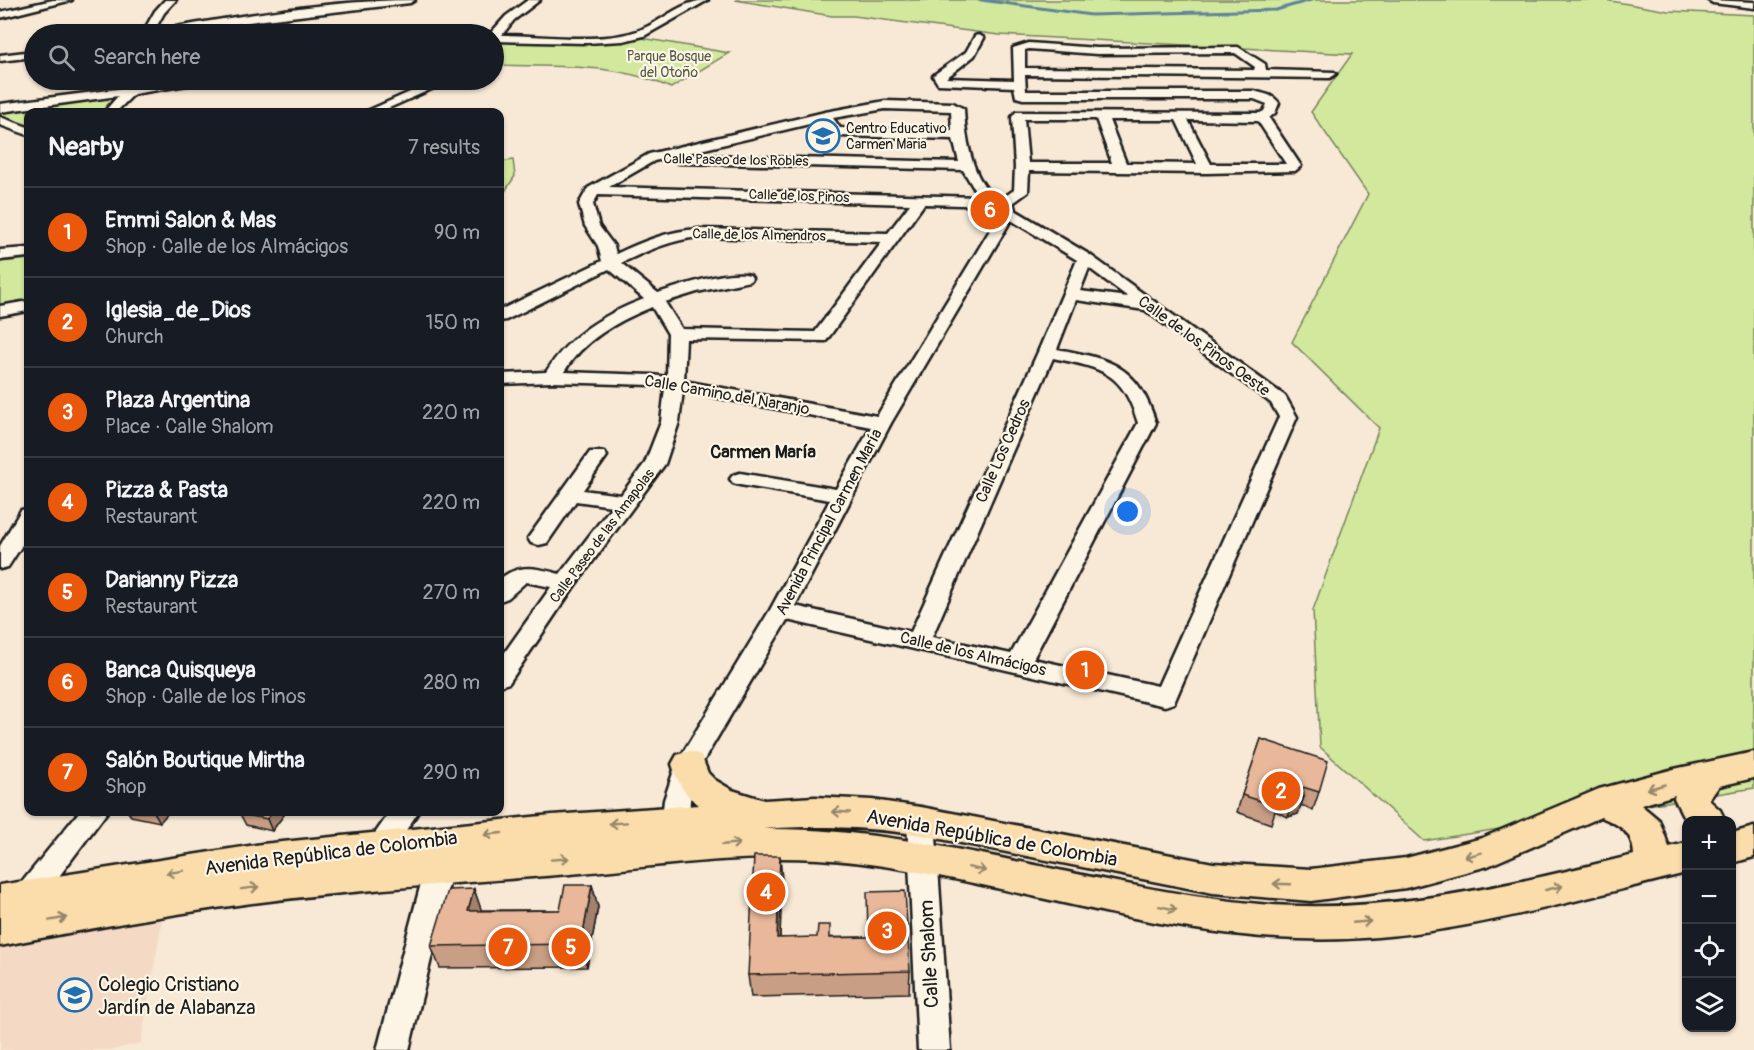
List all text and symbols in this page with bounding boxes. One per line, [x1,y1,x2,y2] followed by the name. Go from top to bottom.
[24,24,504,90] search box
[45,41,78,74] icon: search
[93,43,200,71] text: Search here
[627,48,711,81] park label: Parque Bosque del Otoño
[805,118,841,154] school or university icon: Centro Educativo Carmen Maria
[846,120,947,153] place label: Centro Educativo Carmen Maria
[48,131,124,163] text: Nearby
[408,135,480,160] text: 7 results
[663,150,809,170] street label: Calle Paseo de los Robles
[748,186,850,206] street label: Calle de los Pinos
[970,188,1010,232] pin: 6
[105,206,276,234] text: Emmi Salon & Mas
[64,220,71,245] text: 1
[434,220,480,245] text: 90 m
[692,225,827,245] street label: Calle de los Almendros
[105,234,348,259] text: Shop · Calle de los Almácigos
[1134,291,1274,401] street label: Calle de los Pinos Oeste
[105,296,251,324] text: Iglesia_de_Dios
[62,310,73,335] text: 2
[426,310,480,335] text: 150 m
[105,324,163,349] text: Church
[643,371,812,419] street label: Calle Camino del Naranjo
[105,386,250,414] text: Plaza Argentina
[971,396,1035,506] street label: Calle Los Cedros
[62,400,73,425] text: 3
[422,400,480,425] text: 220 m
[105,414,274,439] text: Place · Calle Shalom
[771,425,887,619] street label: Avenida Principal Carmen María
[710,441,816,464] district label: Carmen María
[546,465,658,606] street label: Calle Paseo de las Amapolas
[105,476,228,504] text: Pizza & Pasta
[62,490,73,515] text: 4
[422,490,480,515] text: 220 m
[1113,497,1142,526] your location
[105,504,197,529] text: Restaurant
[105,566,238,594] text: Darianny Pizza
[62,580,73,605] text: 5
[422,580,480,605] text: 270 m
[105,594,197,619] text: Restaurant
[898,627,1048,681] street label: Calle de los Almácigos
[1066,648,1104,692] pin: 1
[105,656,256,684] text: Banca Quisqueya
[62,670,73,695] text: 6
[423,670,480,695] text: 280 m
[105,684,306,709] text: Shop · Calle de los Pinos
[105,746,305,774] text: Salón Boutique Mirtha
[62,760,73,785] text: 7
[423,760,480,785] text: 290 m
[1262,768,1300,814] pin: 2
[105,774,146,799] text: Shop
[1647,782,1666,793] one-way arrow
[865,804,1119,872] street label: Avenida República de Colombia
[832,807,852,818] one-way arrow
[1682,816,1736,1032] map controls
[1682,816,1736,870] button: +
[608,818,628,829] one-way arrow
[203,825,459,881] street label: Avenida República de Colombia
[484,829,504,840] one-way arrow
[720,838,740,849] one-way arrow
[1464,849,1483,861] one-way arrow
[550,854,570,865] one-way arrow
[967,864,986,875] one-way arrow
[165,866,185,877] one-way arrow
[746,870,786,914] pin: 4
[1682,870,1736,924] button: −
[1272,878,1292,889] one-way arrow
[240,882,260,893] one-way arrow
[1544,882,1563,894] one-way arrow
[914,899,944,1009] street label: Calle Shalom
[1158,903,1177,914] one-way arrow
[868,908,906,954] pin: 3
[47,913,67,924] one-way arrow
[1352,916,1371,927] one-way arrow
[488,924,528,970] pin: 7
[552,924,590,970] pin: 5
[1682,924,1736,978] button: locate
[98,972,255,1020] place label: Colegio Cristiano Jardín de Alabanza
[57,977,93,1013] school or university icon: Colegio Cristiano Jardín de Alabanza
[1682,978,1736,1032] button: layers

